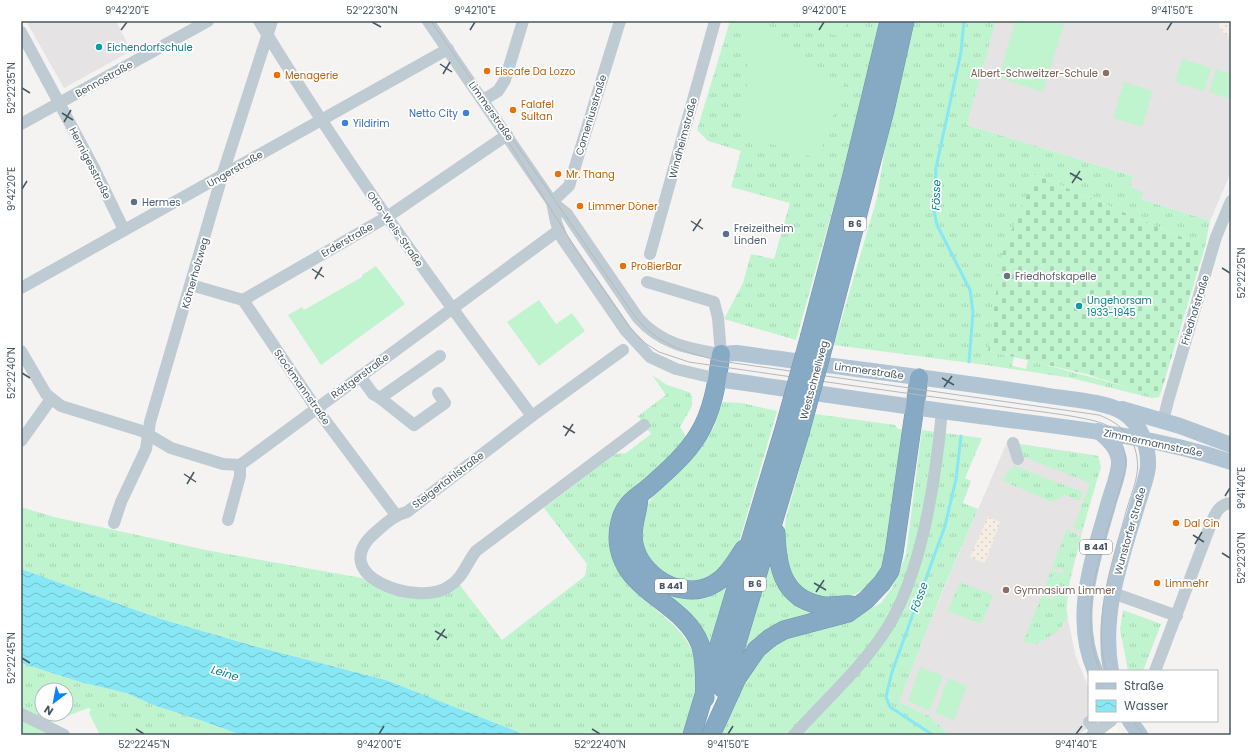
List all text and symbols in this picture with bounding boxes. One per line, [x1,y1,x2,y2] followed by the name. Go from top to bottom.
[105,3,149,18] text: 9°42'20"E
[346,3,398,18] text: 52°22'30"N
[454,3,496,18] text: 9°42'10"E
[802,3,846,18] text: 9°42'00"E
[1151,3,1193,18] text: 9°41'50"E
[107,40,193,55] place label: Eichendorfschule
[94,42,104,52] marker: Eichendorfschule
[72,57,136,101] street label: Bennostraße
[4,62,19,114] text: 52°22'35"N
[495,64,576,79] place label: Eiscafe Da Lozzo
[482,66,492,76] marker: Eiscafe Da Lozzo
[971,66,1098,81] place label: Albert-Schweitzer-Schule
[285,68,338,83] place label: Menagerie
[1101,68,1111,78] marker: Albert-Schweitzer-Schule
[272,70,282,80] marker: Menagerie
[572,73,610,157] street label: Comeniusstraße
[465,78,517,144] street label: Limmerstraße
[665,96,701,180] street label: Windheimstraße
[521,97,554,124] place label: Falafel Sultan
[508,105,518,115] marker: Falafel Sultan
[409,106,458,121] place label: Netto City
[461,108,471,118] marker: Netto City
[353,116,389,131] place label: Yildirim
[340,118,350,128] marker: Yildirim
[65,124,115,202] street label: Hennigesstraße
[204,147,266,191] street label: Ungerstraße
[4,167,19,211] text: 9°42'20"E
[566,167,615,182] place label: Mr. Thang
[553,169,563,179] marker: Mr. Thang
[927,179,945,211] water label: Fösse
[363,188,427,270] street label: Otto-Wels-Straße
[142,195,181,210] place label: Hermes
[129,197,139,207] marker: Hermes
[588,199,658,214] place label: Limmer Döner
[575,201,585,211] marker: Limmer Döner
[844,217,866,231] road number: B 6
[318,219,376,261] street label: Erderstraße
[734,221,794,248] place label: Freizeitheim Linden
[721,229,731,239] marker: Freizeitheim Linden
[178,236,212,310] street label: Kötnerholzweg
[1234,247,1249,299] text: 52°22'25"N
[631,259,682,274] place label: ProBierBar
[618,261,628,271] marker: ProBierBar
[1015,269,1097,284] place label: Friedhofskapelle
[1002,271,1012,281] marker: Friedhofskapelle
[1177,273,1213,347] street label: Friedhofstraße
[1087,293,1152,320] place label: Ungehorsam 1933-1945
[1074,301,1084,311] marker: Ungehorsam 1933-1945
[796,339,832,421] street label: Westschnellweg
[270,346,334,428] street label: Stockmannstraße
[4,347,19,399] text: 52°22'40"N
[328,350,392,402] street label: Röttgerstraße
[833,359,905,383] street label: Limmerstraße
[1102,425,1204,461] street label: Zimmermannstraße
[409,448,487,512] street label: Steigertahlstraße
[1234,467,1249,509] text: 9°41'40"E
[1110,485,1150,577] street label: Wunstorfer Straße
[1184,516,1220,531] place label: Dal Cin
[1171,518,1181,528] marker: Dal Cin
[1234,532,1249,584] text: 52°22'30"N
[1080,540,1112,554] road number: B 441
[1165,576,1209,591] place label: Limmehr
[744,577,766,591] road number: B 6
[1152,578,1162,588] marker: Limmehr
[655,579,687,593] road number: B 441
[906,580,932,614] water label: Fösse
[1014,583,1115,598] place label: Gymnasium Limmer
[1001,585,1011,595] marker: Gymnasium Limmer
[4,632,19,684] text: 52°22'45"N
[209,661,241,685] water label: Leine
[1088,670,1218,722] legend
[1124,677,1164,694] text: Straße
[34,682,74,722] north arrow
[1124,697,1169,714] text: Wasser
[41,702,56,719] text: N
[118,737,170,752] text: 52°22'45"N
[357,737,401,752] text: 9°42'00"E
[574,737,626,752] text: 52°22'40"N
[707,737,749,752] text: 9°41'50"E
[1055,737,1097,752] text: 9°41'40"E

